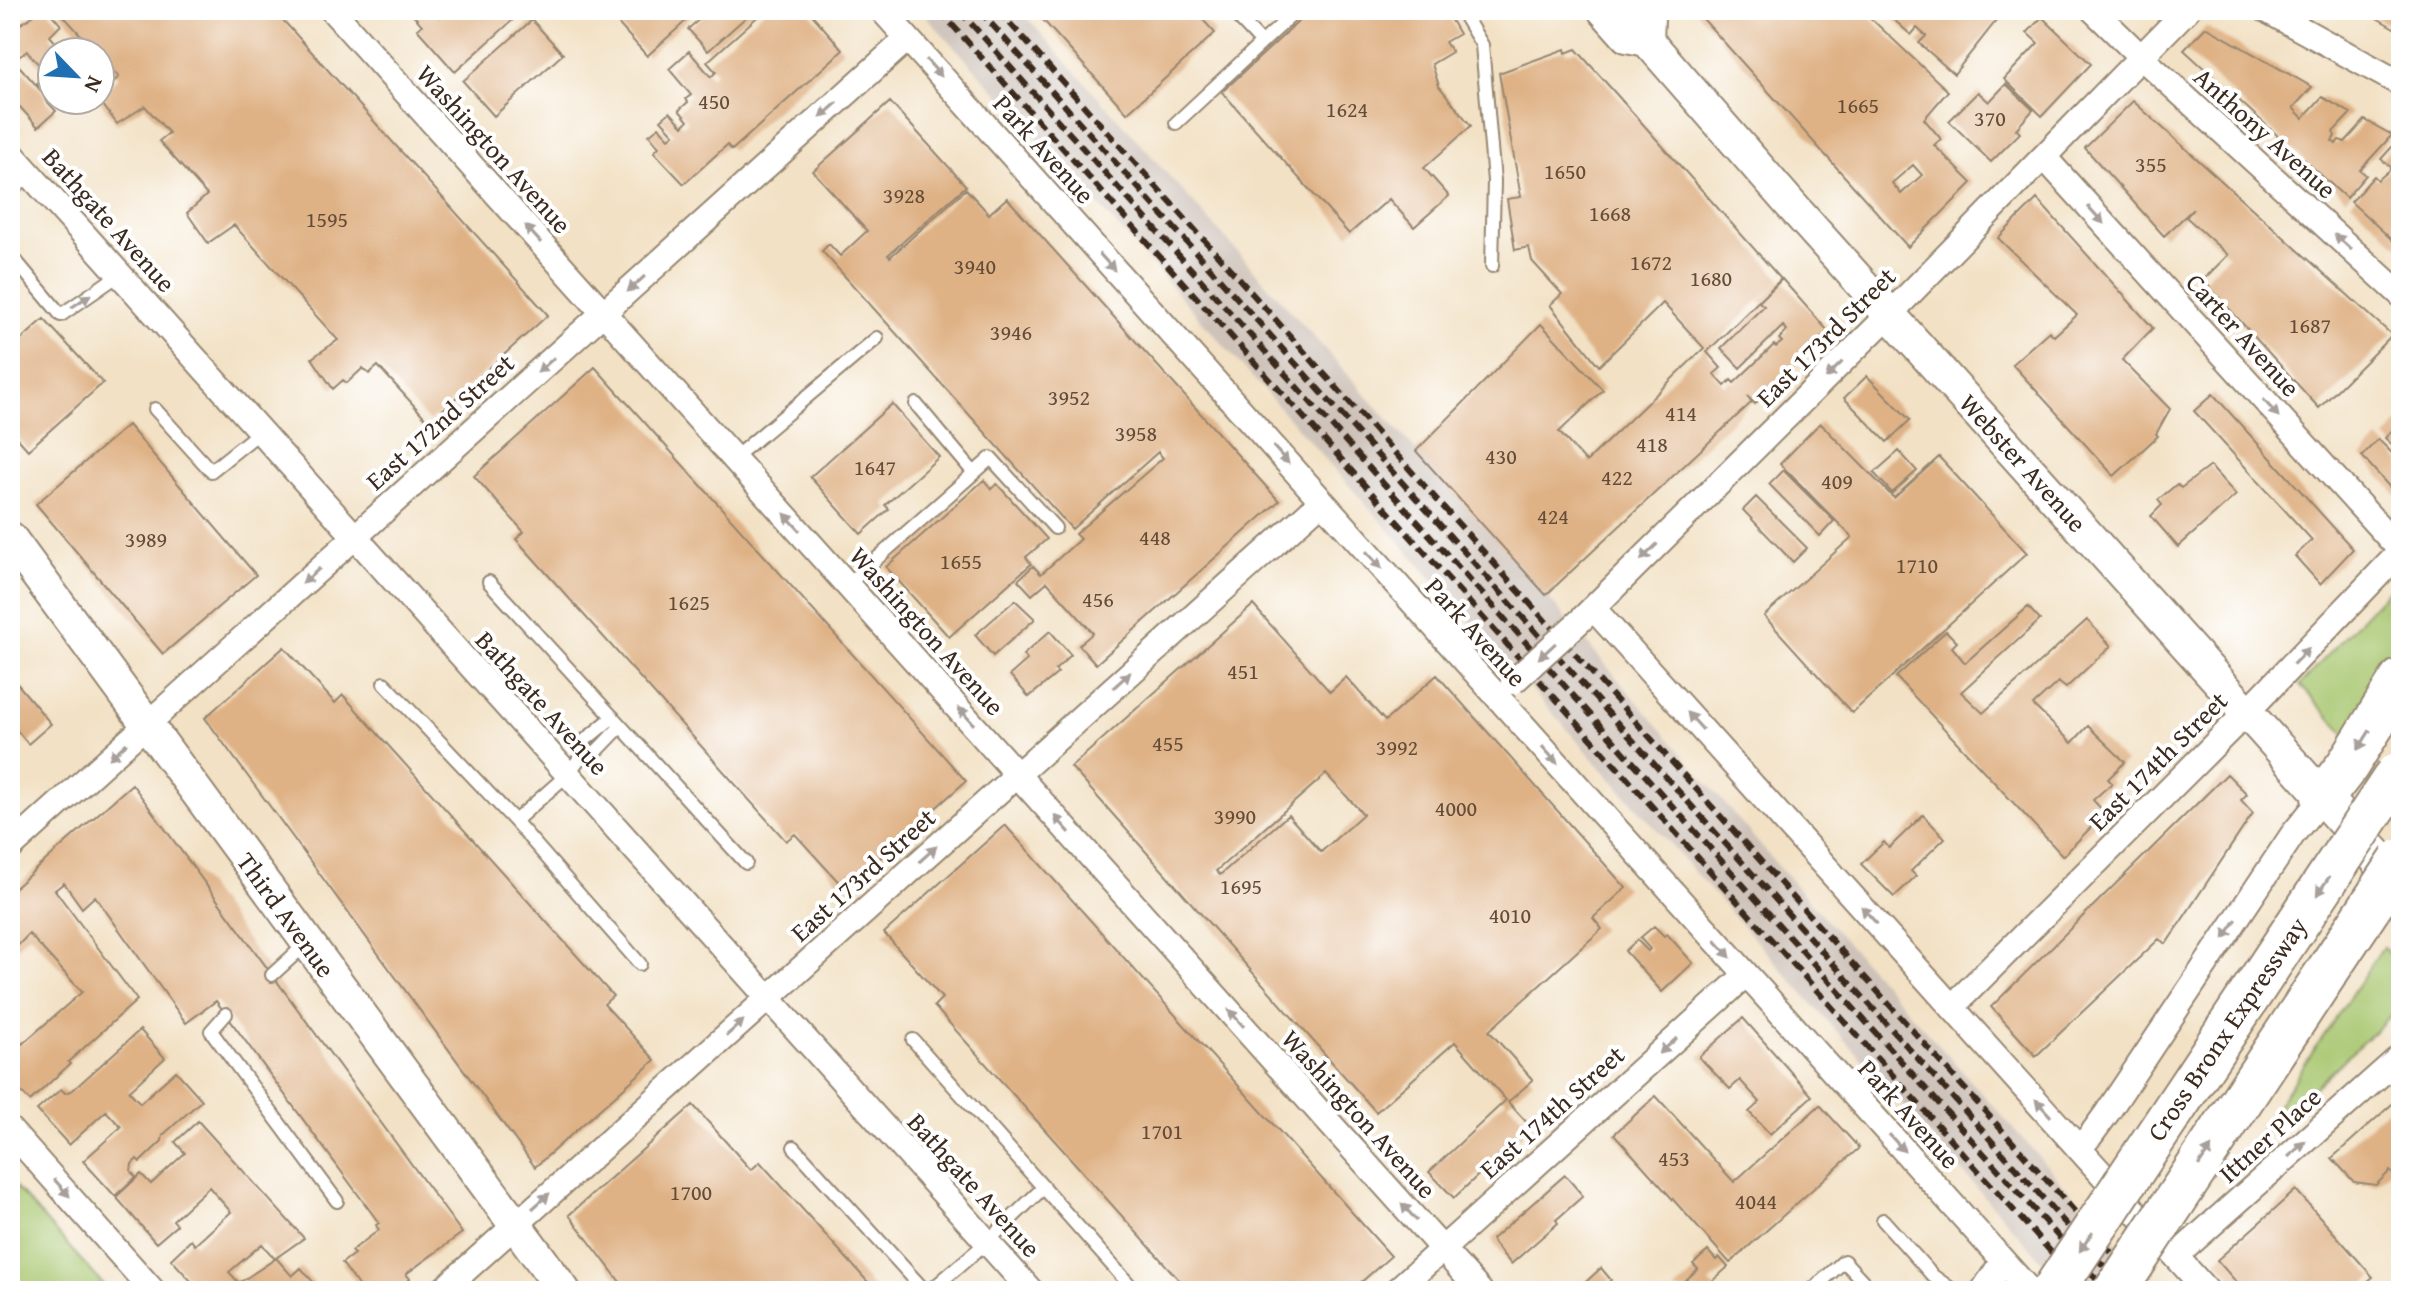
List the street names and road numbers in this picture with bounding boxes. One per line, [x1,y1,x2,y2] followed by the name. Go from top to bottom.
[408,55,581,242] street label: Washington Avenue
[2185,58,2345,208] street label: Anthony Avenue
[984,85,1104,212] street label: Park Avenue
[34,139,185,301] street label: Bathgate Avenue
[1747,258,1905,416] street label: East 173rd Street
[2177,264,2310,405] street label: Carter Avenue
[357,344,523,499] street label: East 172nd Street
[1950,385,2096,541] street label: Webster Avenue
[841,537,1014,724] street label: Washington Avenue
[1416,568,1536,695] street label: Park Avenue
[467,622,618,784] street label: Bathgate Avenue
[2079,682,2236,839] street label: East 174th Street
[781,799,944,951] street label: East 173rd Street
[228,844,345,985] street label: Third Avenue
[2137,909,2316,1149] street label: Cross Bronx Expressway
[1273,1020,1446,1207] street label: Washington Avenue
[1470,1036,1633,1188] street label: East 174th Street
[1849,1050,1969,1177] street label: Park Avenue
[2209,1078,2330,1192] street label: Ittner Place
[899,1104,1050,1266] street label: Bathgate Avenue

